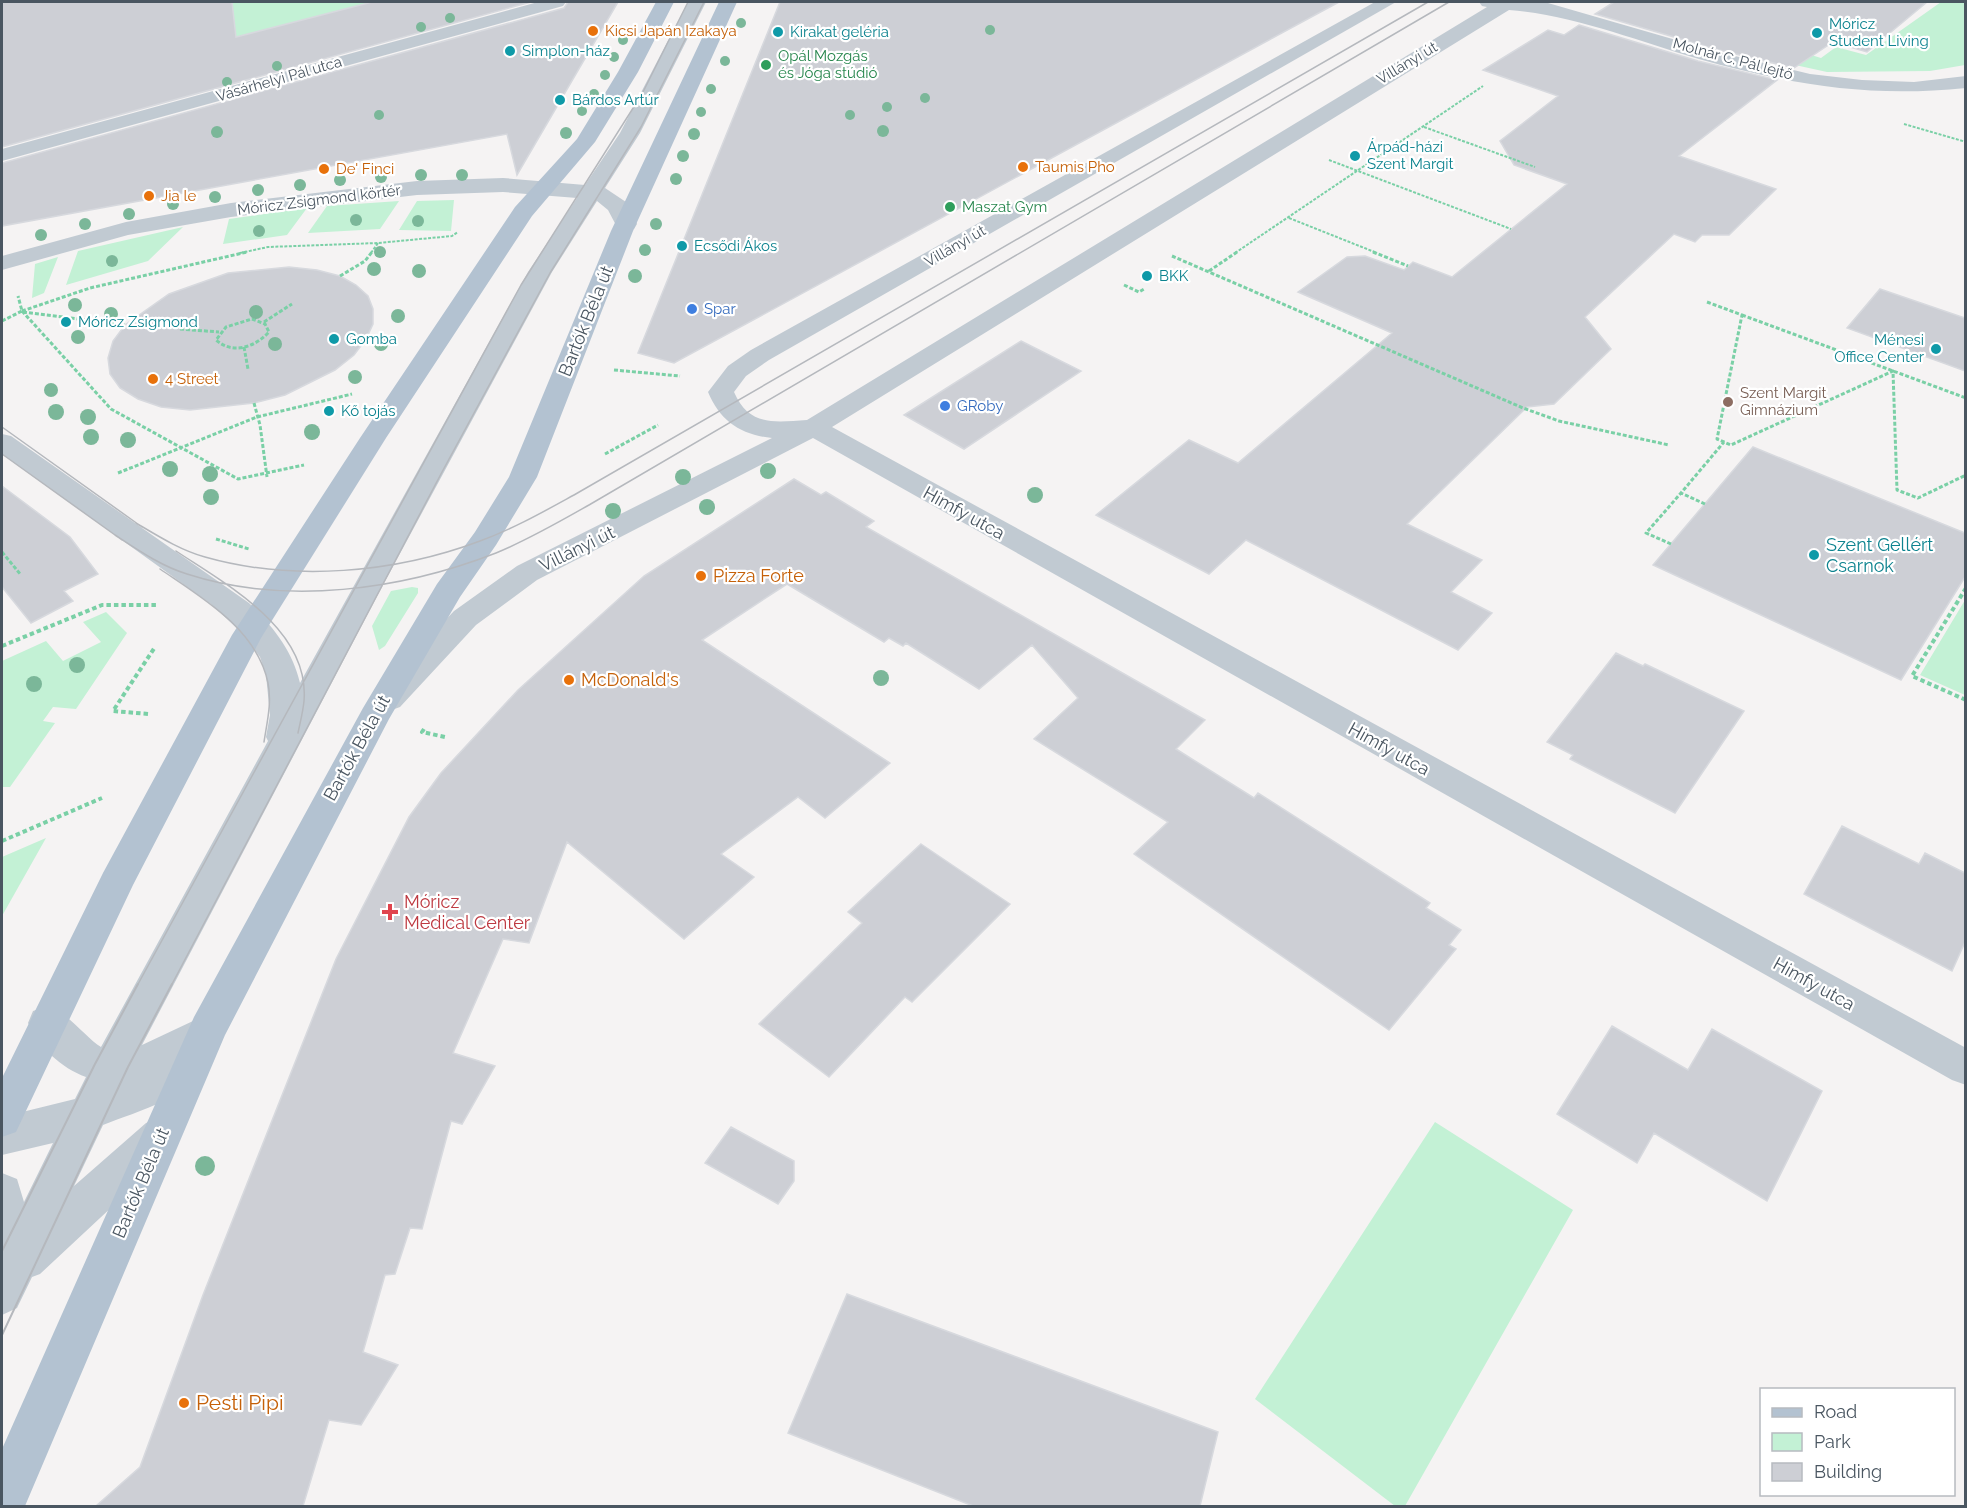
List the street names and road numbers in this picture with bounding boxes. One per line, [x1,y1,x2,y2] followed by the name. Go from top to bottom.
[1671,34,1795,84] street label: Molnár C. Pál lejtő
[1373,38,1441,88] street label: Villányi út
[214,52,344,106] street label: Vásárhelyi Pál utca
[236,181,402,219] street label: Móricz Zsigmond körtér
[921,221,989,271] street label: Villányi út
[554,262,617,379] street label: Bartók Béla út
[920,482,1009,543] street label: Himfy utca
[536,521,618,576] street label: Villányi út
[319,691,394,804] street label: Bartók Béla út
[1345,718,1434,779] street label: Himfy utca
[1770,953,1859,1014] street label: Himfy utca
[108,1125,173,1241] street label: Bartók Béla út

